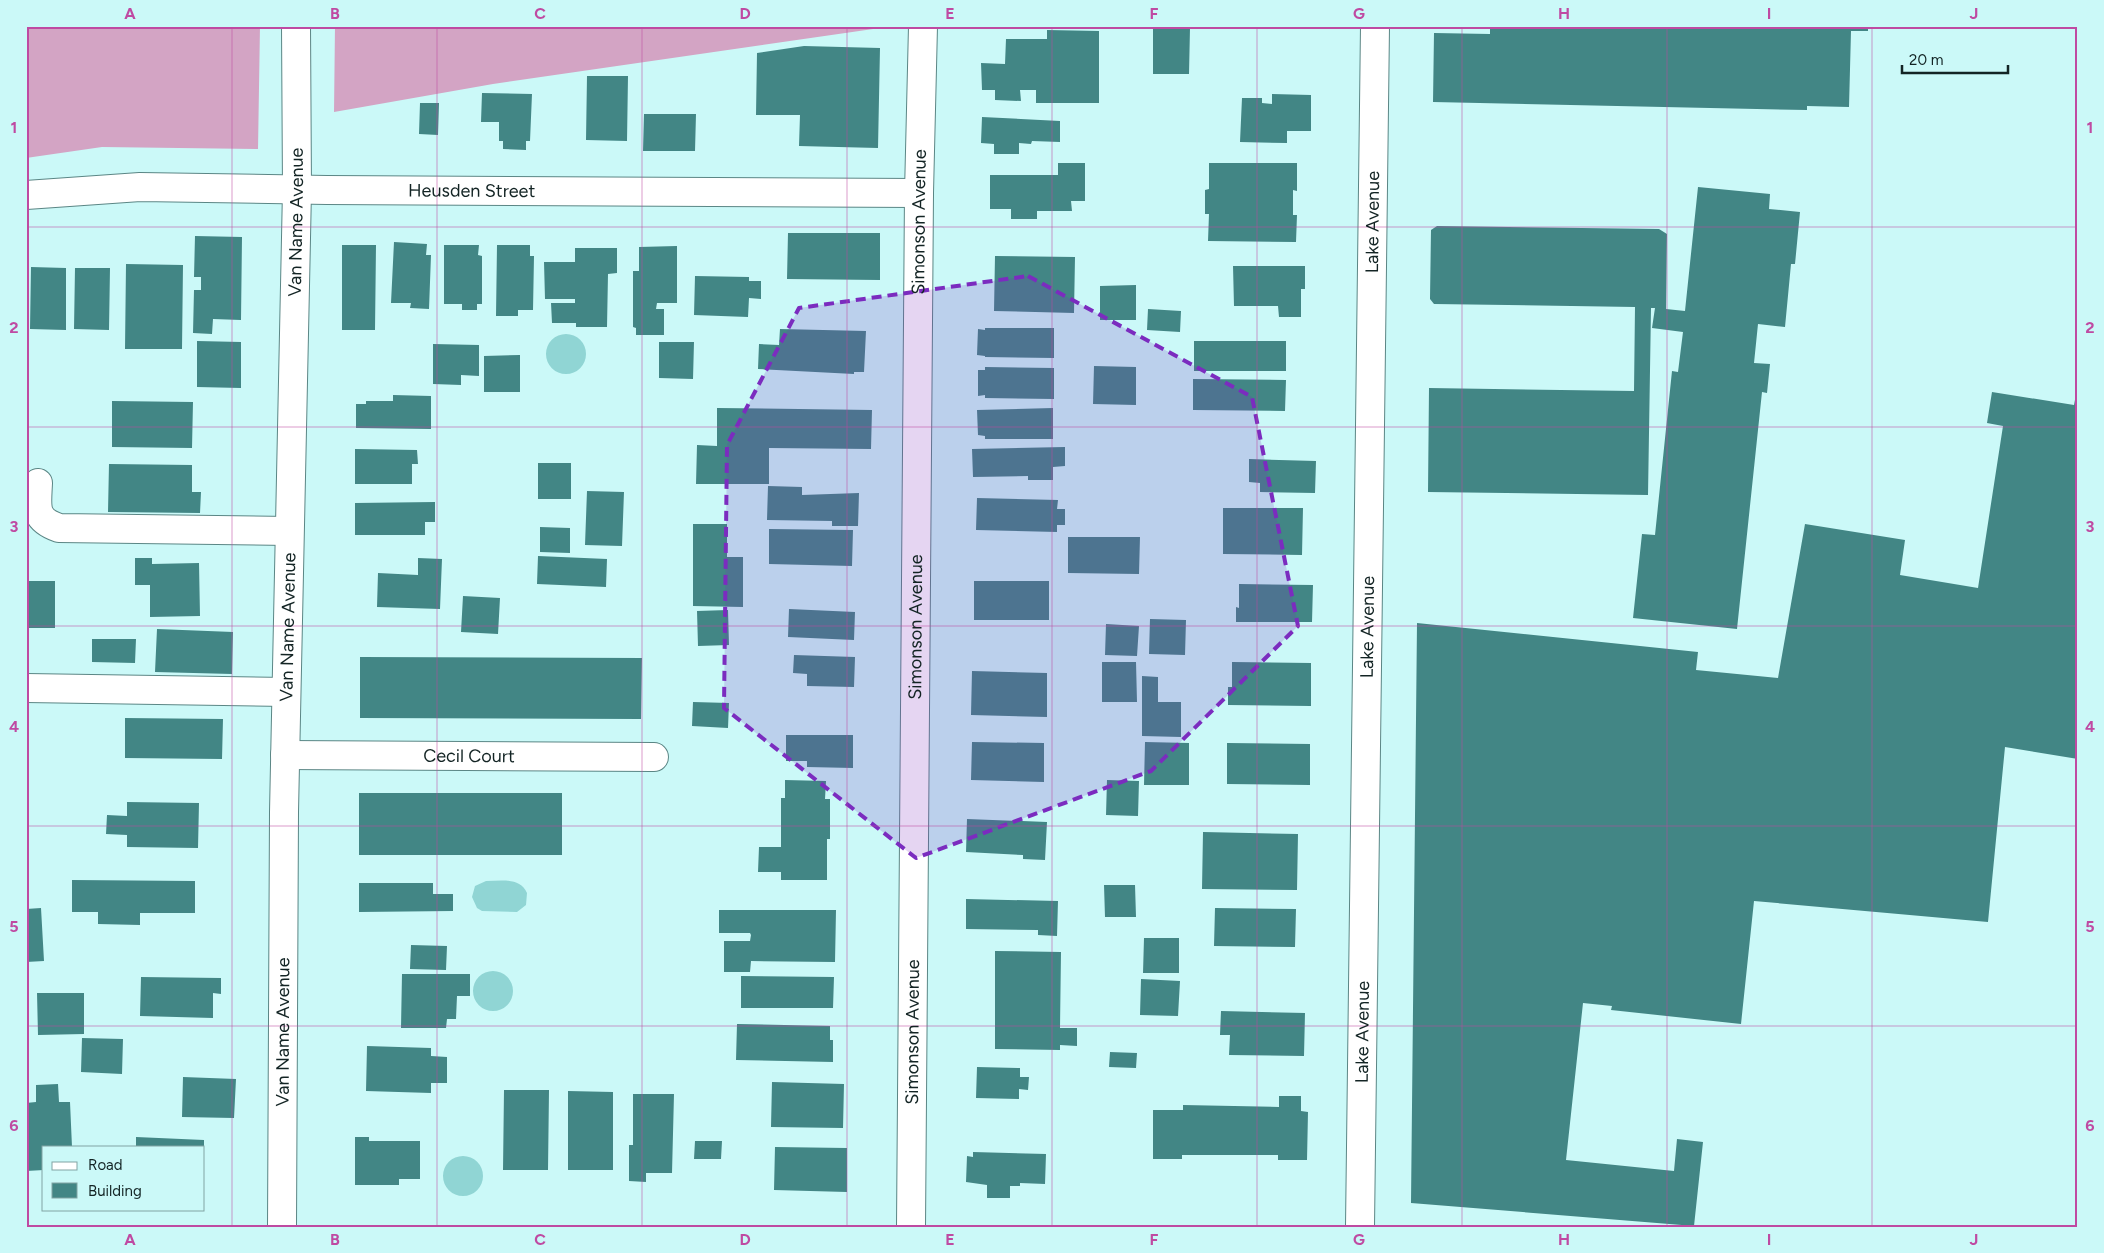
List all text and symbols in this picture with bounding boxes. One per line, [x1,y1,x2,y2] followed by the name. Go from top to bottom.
[124,4,136,23] text: A
[330,4,340,23] text: B
[534,4,546,23] text: C
[739,4,751,23] text: D
[945,4,955,23] text: E
[1150,4,1159,23] text: F
[1353,4,1365,23] text: G
[1558,4,1570,23] text: H
[1767,4,1771,23] text: I
[1970,4,1978,23] text: J
[1902,42,2008,74] scale bar
[1909,51,1943,69] text: 20 m
[11,118,17,137] text: 1
[2087,118,2093,137] text: 1
[284,147,308,297] street label: Van Name Avenue
[907,149,931,295] street label: Simonson Avenue
[1361,171,1384,273] street label: Lake Avenue
[408,179,535,202] street label: Heusden Street
[9,318,19,337] text: 2
[2085,318,2095,337] text: 2
[10,517,19,536] text: 3
[2086,517,2095,536] text: 3
[275,552,300,702] street label: Van Name Avenue
[904,554,927,700] street label: Simonson Avenue
[1356,576,1379,678] street label: Lake Avenue
[9,717,19,736] text: 4
[2085,717,2095,736] text: 4
[423,745,515,767] street label: Cecil Court
[9,917,19,936] text: 5
[2085,917,2095,936] text: 5
[272,957,294,1107] street label: Van Name Avenue
[901,959,924,1105] street label: Simonson Avenue
[1351,981,1374,1083] street label: Lake Avenue
[9,1116,19,1135] text: 6
[2085,1116,2095,1135] text: 6
[42,1146,205,1210] legend
[88,1156,123,1174] text: Road
[88,1182,142,1200] text: Building
[124,1230,136,1249] text: A
[330,1230,340,1249] text: B
[534,1230,546,1249] text: C
[739,1230,751,1249] text: D
[945,1230,955,1249] text: E
[1150,1230,1159,1249] text: F
[1353,1230,1365,1249] text: G
[1558,1230,1570,1249] text: H
[1767,1230,1771,1249] text: I
[1970,1230,1978,1249] text: J

